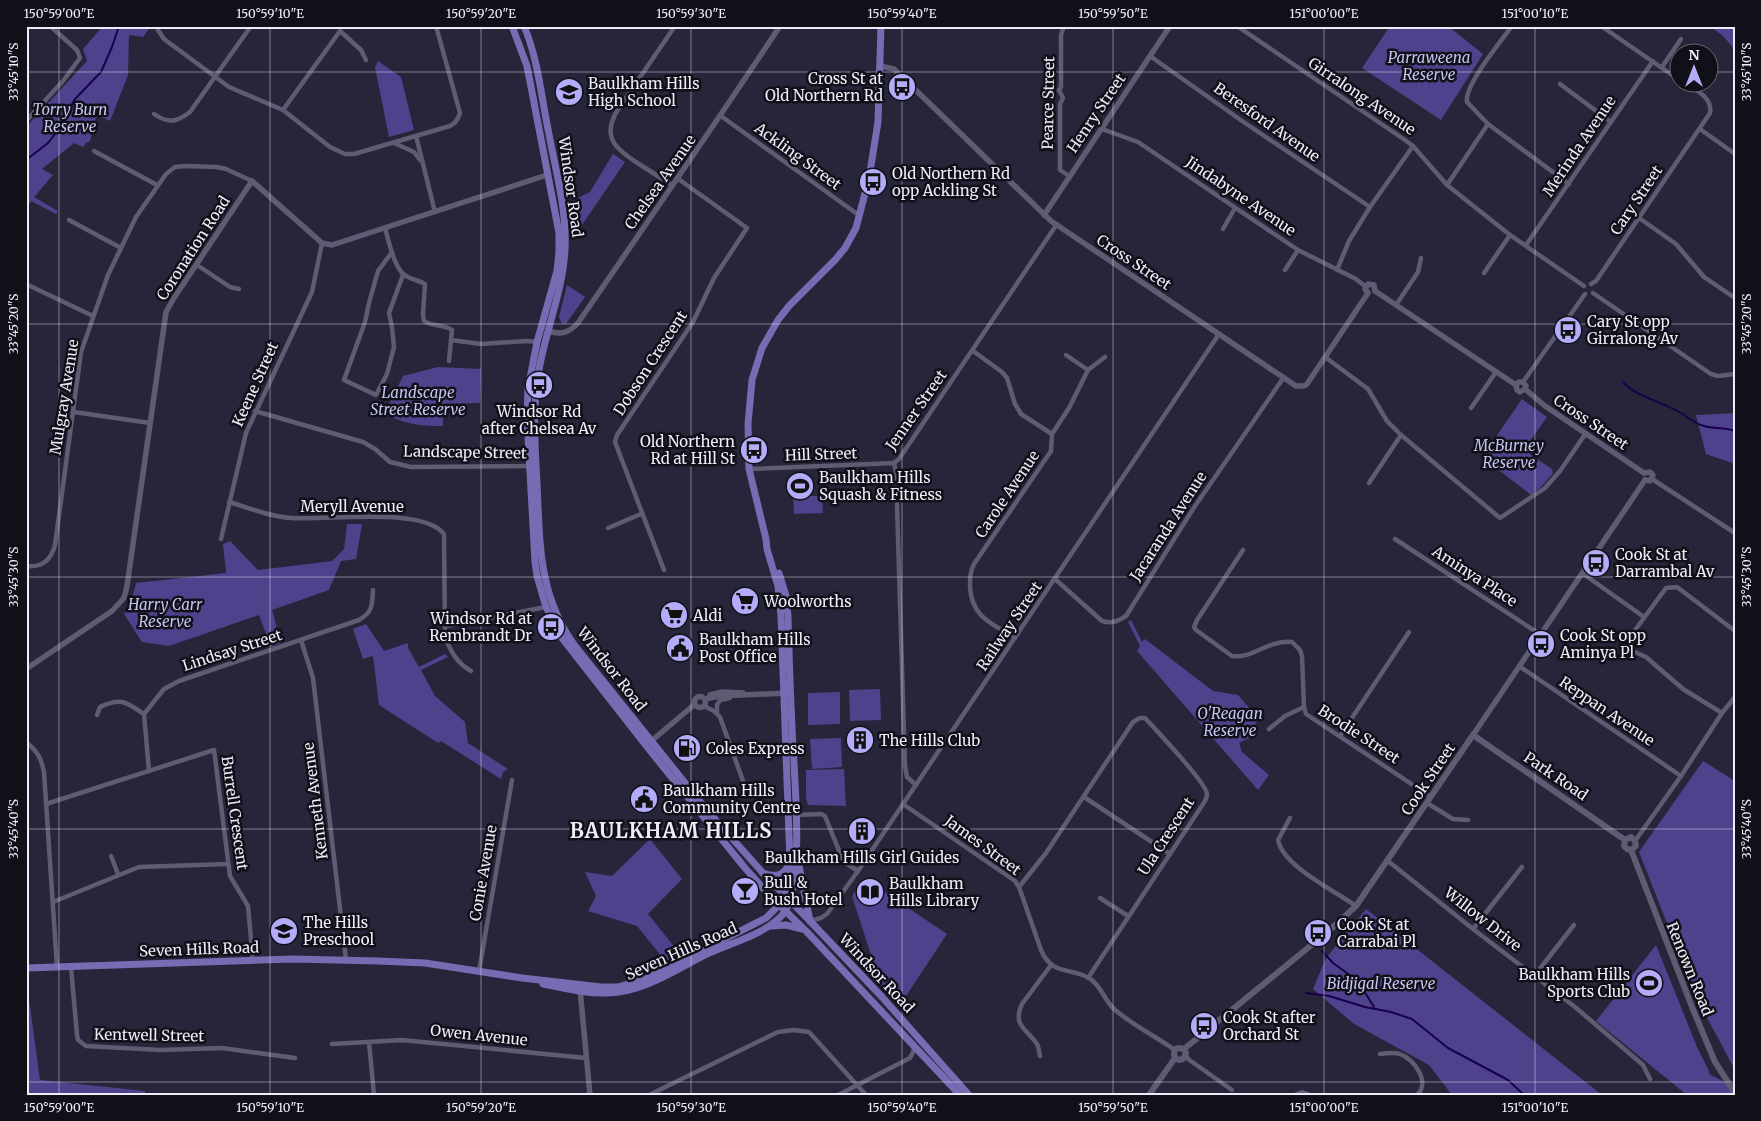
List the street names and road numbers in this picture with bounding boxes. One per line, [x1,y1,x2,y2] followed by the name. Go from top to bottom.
[1305,53,1419,139] street label: Girralong Avenue
[1038,56,1058,150] street label: Pearce Street
[1062,70,1130,156] street label: Henry Street
[1210,78,1324,166] street label: Beresford Avenue
[1538,92,1620,200] street label: Merinda Avenue
[750,118,845,194] street label: Ackling Street
[620,131,700,233] street label: Chelsea Avenue
[554,134,587,239] street label: Windsor Road
[1181,152,1300,240] street label: Jindabyne Avenue
[1606,161,1666,239] street label: Cary Street
[152,192,234,304] street label: Coronation Road
[1093,230,1175,294] street label: Cross Street
[609,307,691,419] street label: Dobson Crescent
[45,338,83,456] street label: Mulgray Avenue
[228,339,282,429] street label: Keene Street
[881,366,951,455] street label: Jenner Street
[1550,390,1632,454] street label: Cross Street
[403,441,527,463] street label: Landscape Street
[784,443,858,465] street label: Hill Street
[971,446,1043,541] street label: Carole Avenue
[1125,468,1211,585] street label: Jacaranda Avenue
[300,497,404,516] street label: Meryll Avenue
[1428,541,1521,611] street label: Aminya Place
[972,578,1046,674] street label: Railway Street
[573,622,651,715] street label: Windsor Road
[180,625,284,675] street label: Lindsay Street
[1556,672,1658,750] street label: Reppan Avenue
[1315,701,1404,768] street label: Brodie Street
[1397,739,1459,819] street label: Cook Street
[298,741,332,861] street label: Kenneth Avenue
[1520,748,1592,804] street label: Park Road
[218,755,252,872] street label: Burrell Crescent
[1134,793,1198,879] street label: Ula Crescent
[940,810,1025,879] street label: James Street
[465,823,501,922] street label: Conie Avenue
[1440,882,1526,955] street label: Willow Drive
[622,918,740,984] street label: Seven Hills Road
[1663,919,1717,1019] street label: Renown Road
[835,929,919,1017] street label: Windsor Road
[139,937,259,961] street label: Seven Hills Road
[429,1020,529,1050] street label: Owen Avenue
[94,1025,204,1045] street label: Kentwell Street

